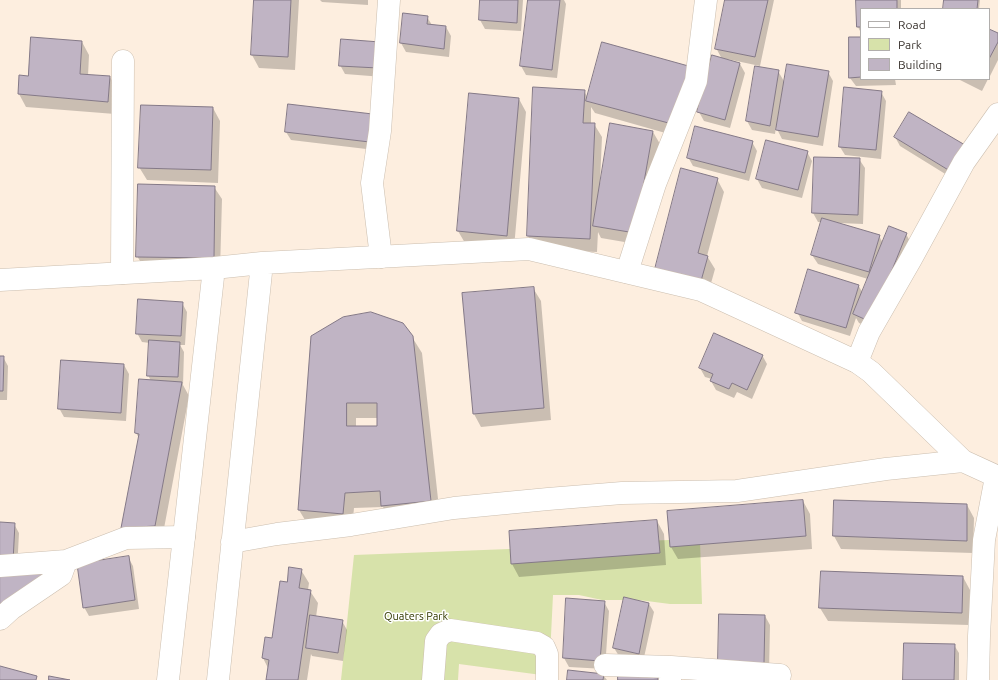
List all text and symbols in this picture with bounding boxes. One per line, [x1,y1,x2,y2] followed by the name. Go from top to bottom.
[860,8,990,80] legend
[898,18,926,31] text: Road
[898,38,922,51] text: Park
[898,58,942,71] text: Building
[384,609,448,623] park label: Quaters Park

